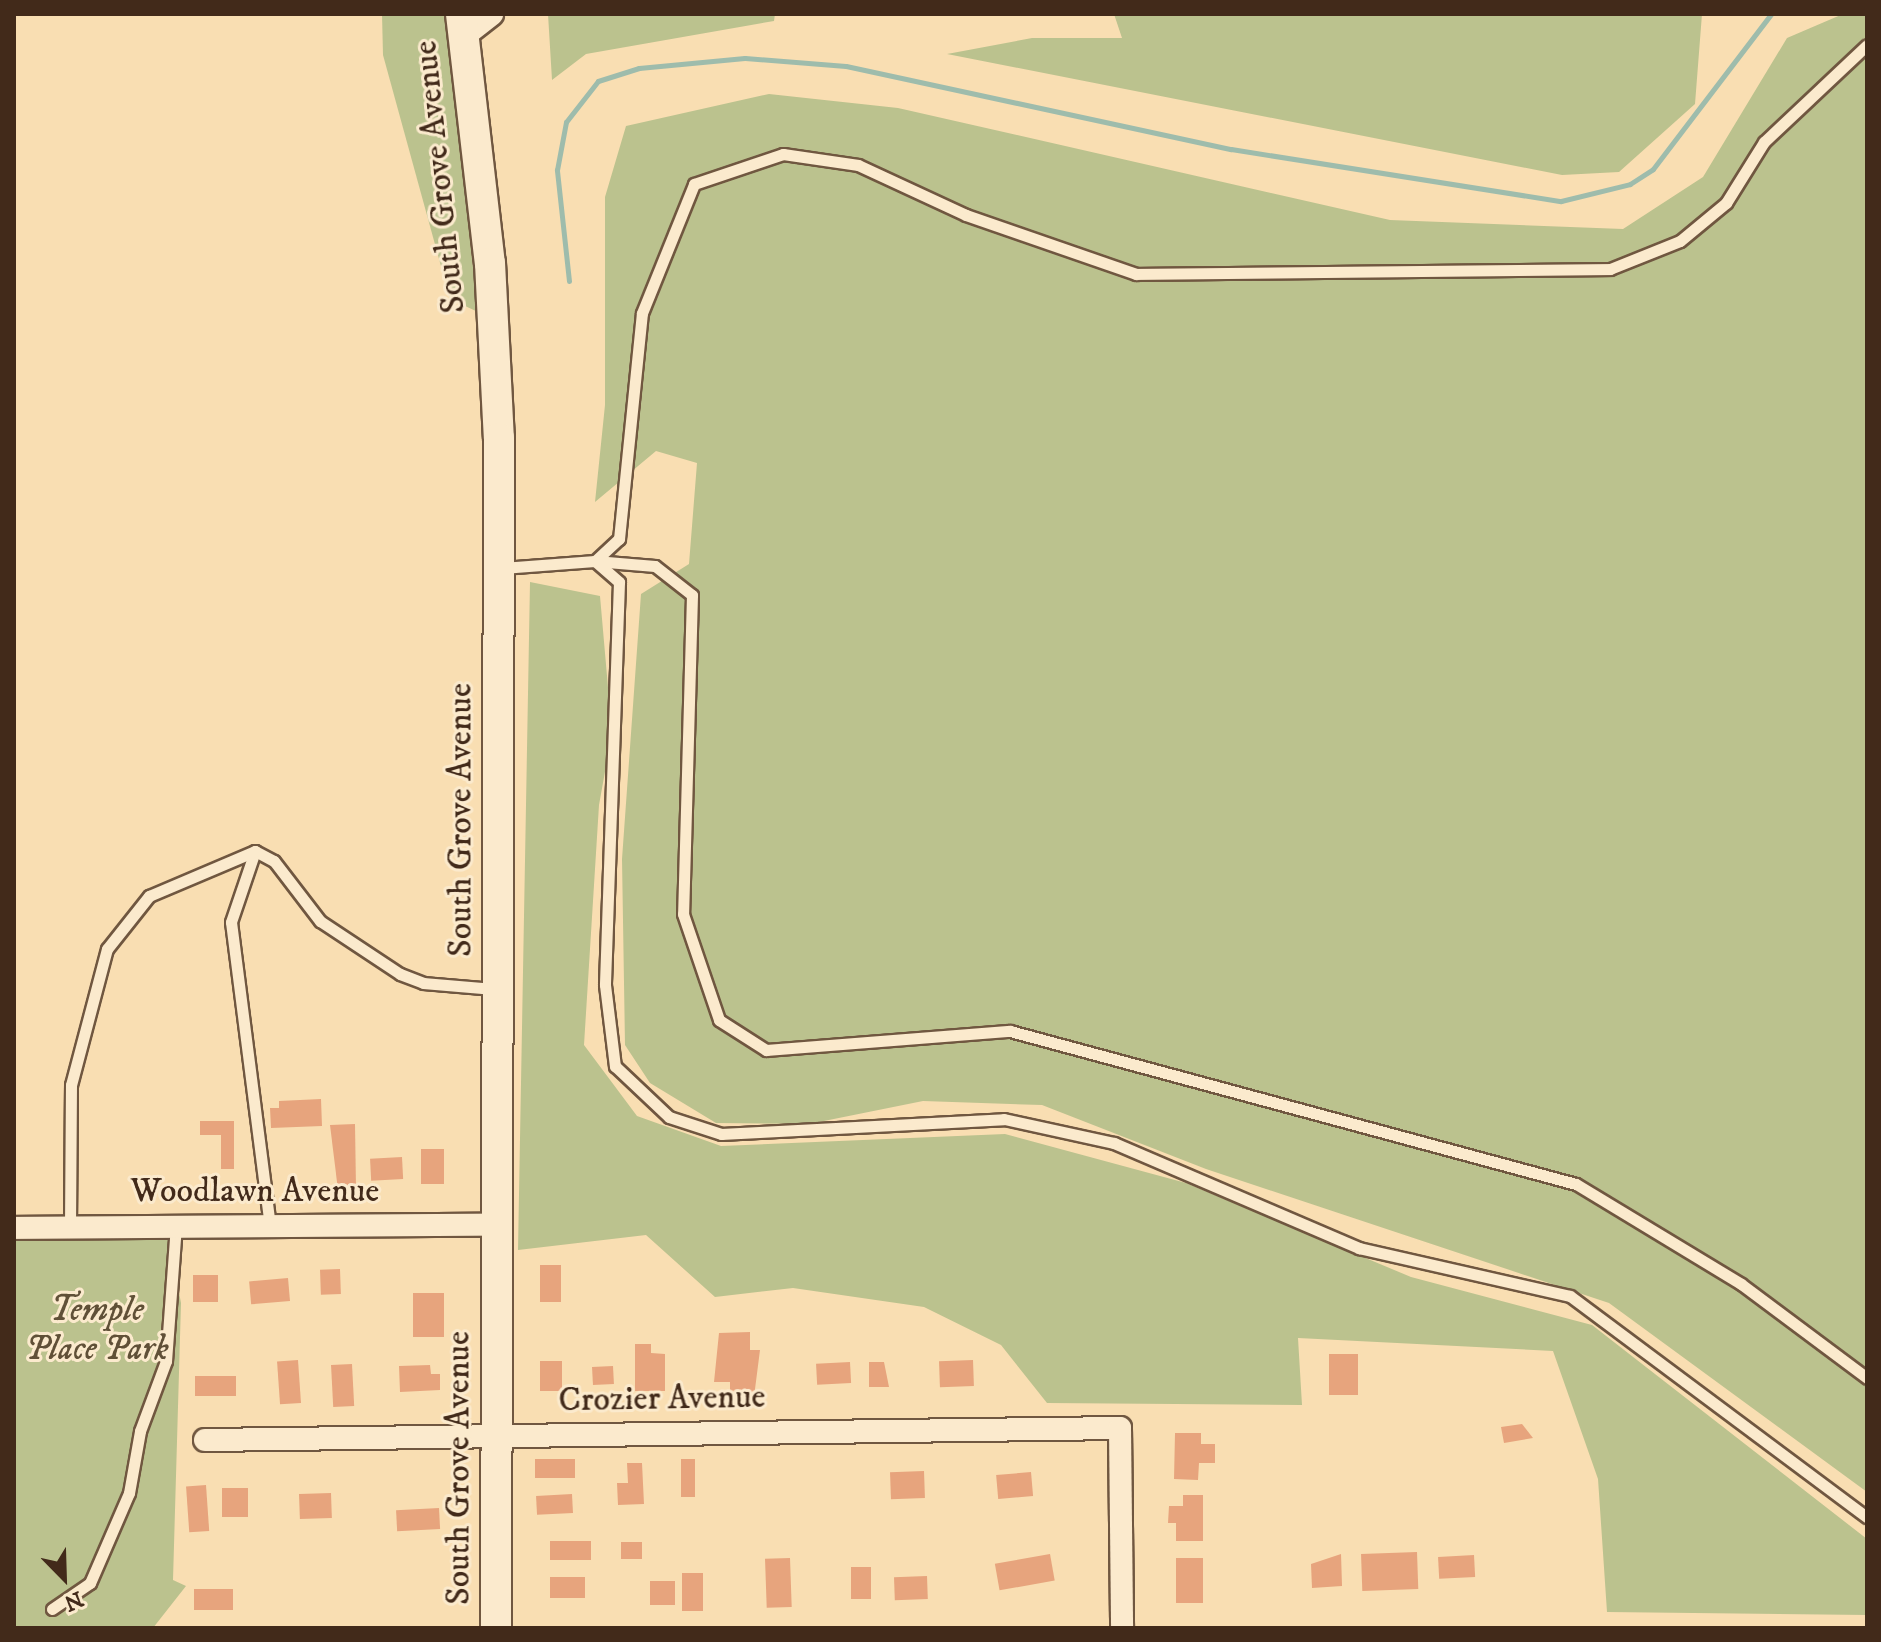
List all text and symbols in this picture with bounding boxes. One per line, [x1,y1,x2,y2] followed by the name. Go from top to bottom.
[405,39,475,315] street label: South Grove Avenue
[441,683,481,957] street label: South Grove Avenue
[131,1172,379,1212] street label: Woodlawn Avenue
[25,1290,169,1370] park label: Temple Place Park
[439,1331,479,1605] street label: South Grove Avenue
[558,1377,766,1421] street label: Crozier Avenue
[24,1538,104,1618] north arrow
[60,1585,87,1617] text: N

